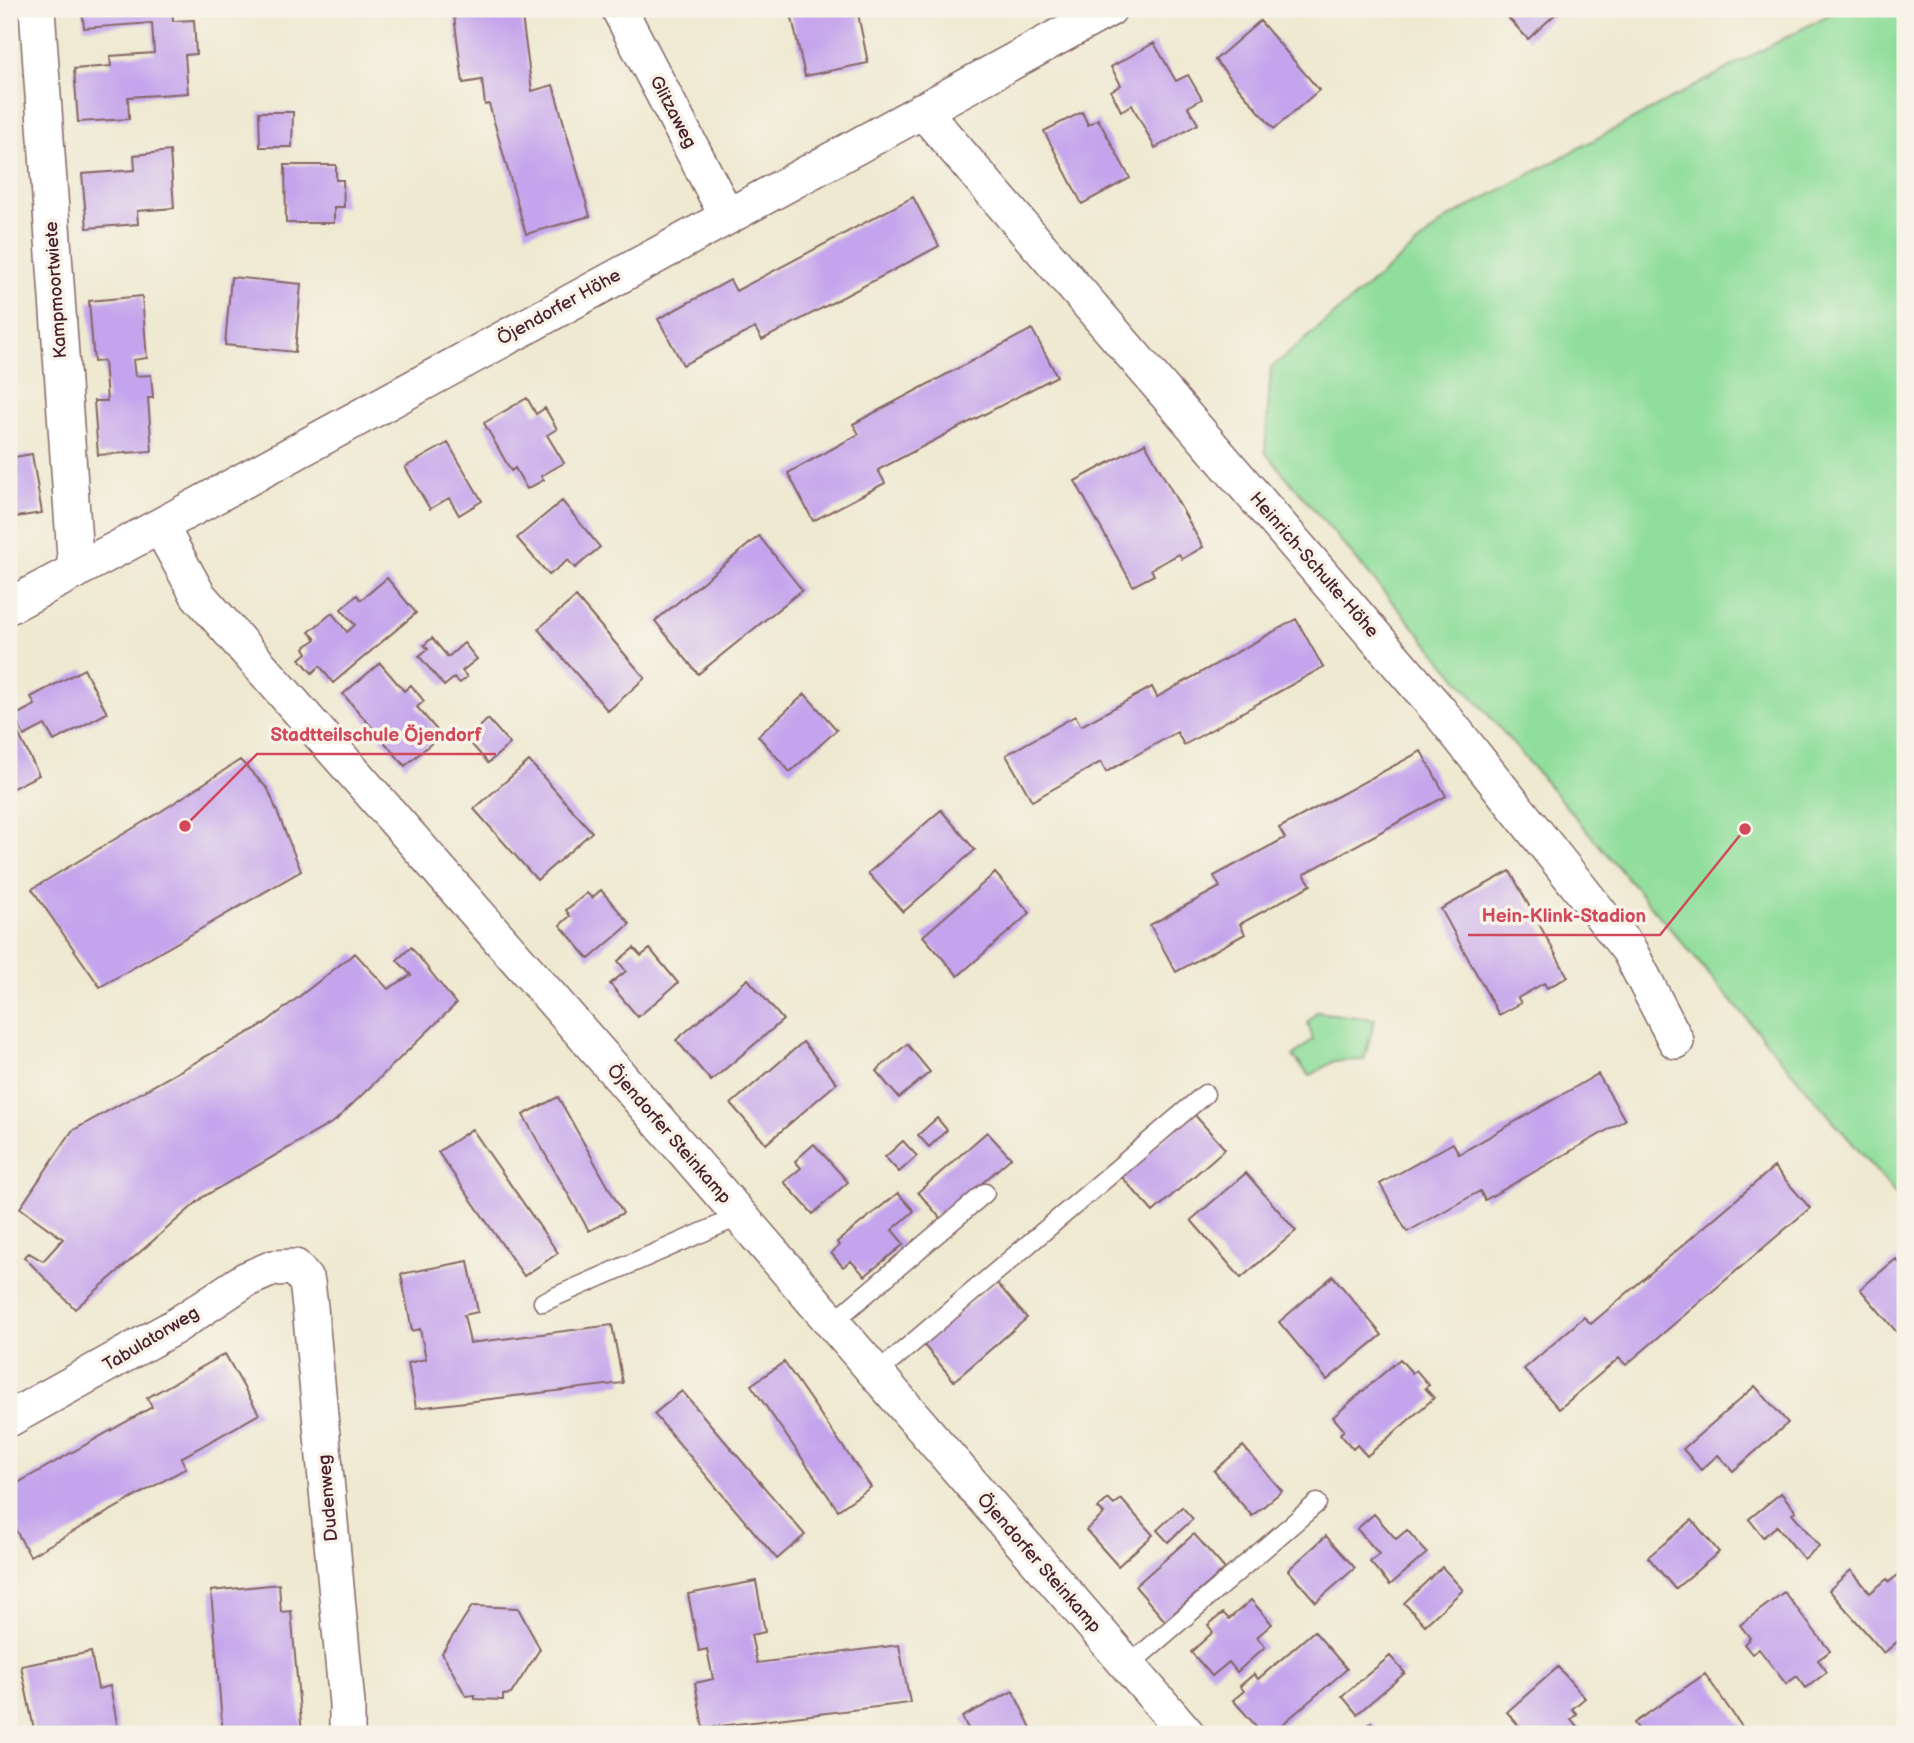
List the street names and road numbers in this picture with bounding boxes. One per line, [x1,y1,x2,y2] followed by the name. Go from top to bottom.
[645,72,701,152] street label: Glitzaweg
[41,221,71,359] street label: Kampmoortwiete
[493,263,624,349] street label: Öjendorfer Höhe
[1245,488,1383,642] street label: Heinrich-Schulte-Höhe
[603,1059,736,1208] street label: Öjendorfer Steinkamp
[99,1302,203,1376] street label: Tabulatorweg
[314,1454,342,1542] street label: Dudenweg
[973,1488,1106,1637] street label: Öjendorfer Steinkamp

